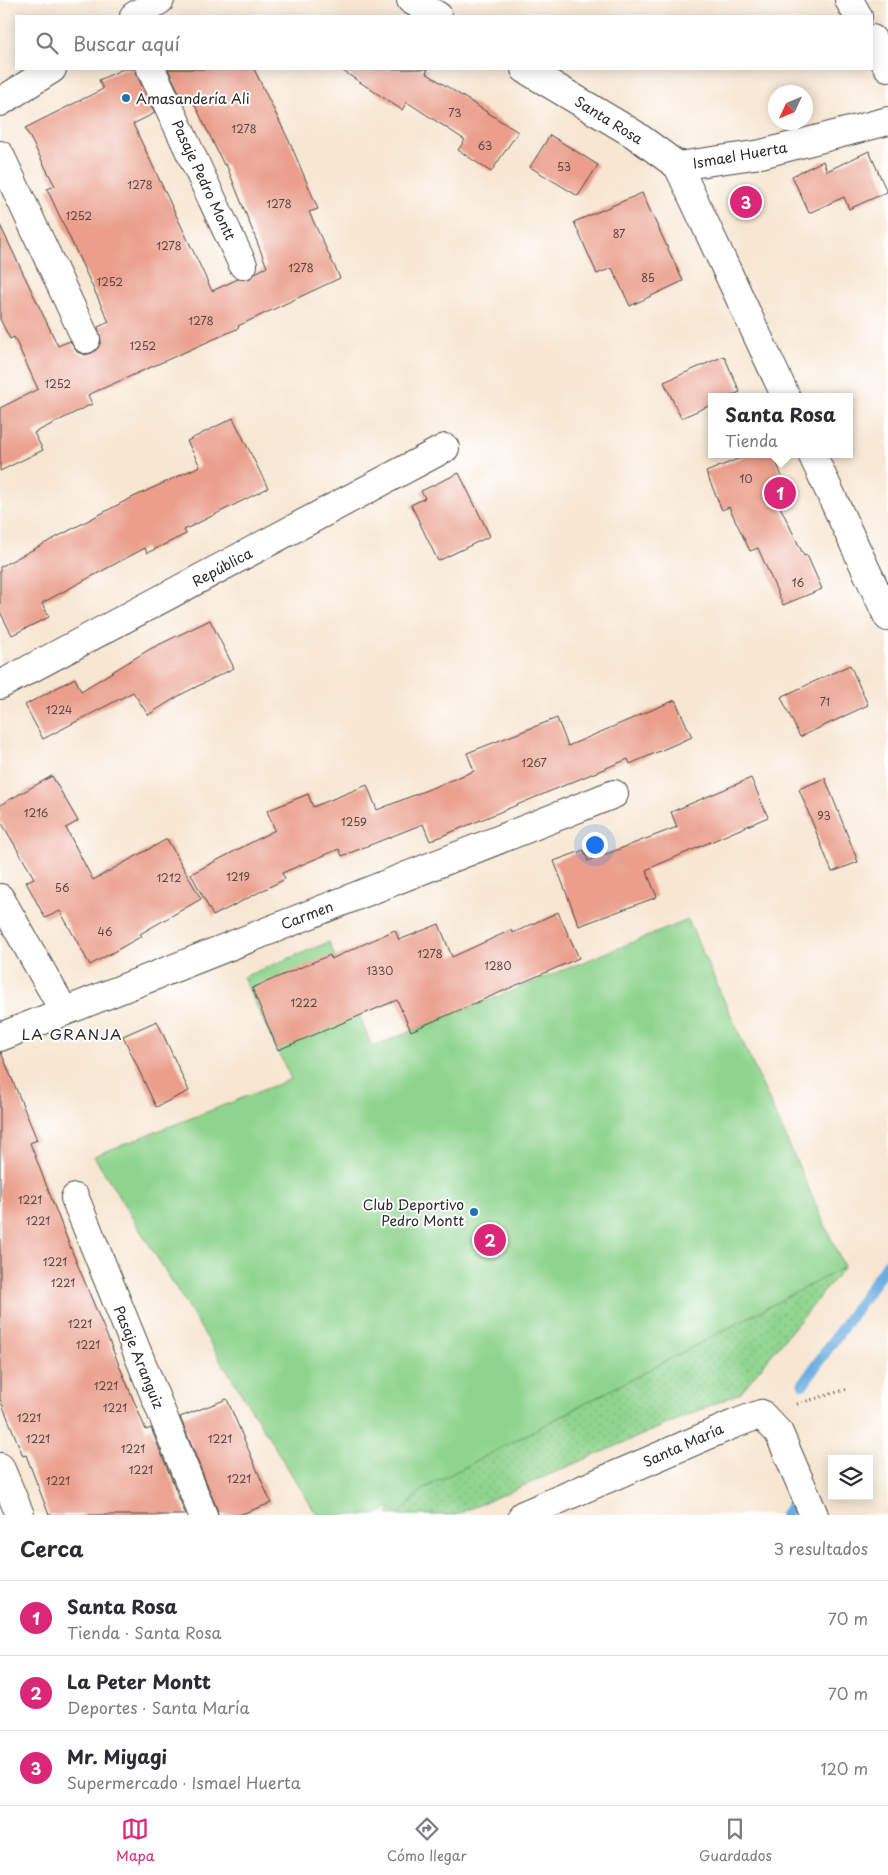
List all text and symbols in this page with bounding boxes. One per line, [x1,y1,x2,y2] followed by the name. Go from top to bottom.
[15,15,873,70] search box
[33,29,61,57] icon: search
[73,29,180,57] text: Buscar aquí
[768,85,813,130] north arrow
[136,88,250,109] place label: Amasandería Ali
[571,91,647,149] street label: Santa Rosa
[120,92,132,104] marker: Amasandería Ali
[448,104,462,121] house number: 73
[167,117,241,244] street label: Pasaje Pedro Montt
[231,120,257,137] house number: 1278
[691,136,789,174] street label: Ismael Huerta
[478,137,492,154] house number: 63
[557,158,571,175] house number: 53
[127,176,153,193] house number: 1278
[730,183,762,221] pin: 3
[266,195,292,212] house number: 1278
[66,207,92,224] house number: 1252
[613,225,625,242] house number: 87
[156,237,182,254] house number: 1278
[288,259,314,276] house number: 1278
[641,269,655,286] house number: 85
[97,273,123,290] house number: 1252
[188,312,214,329] house number: 1278
[130,337,156,354] house number: 1252
[45,375,71,392] house number: 1252
[708,393,853,458] popup
[725,400,836,428] text: Santa Rosa
[725,428,778,452] text: Tienda
[740,470,752,487] house number: 10
[764,474,796,512] pin: 1
[188,542,256,592] street label: República
[792,574,805,591] house number: 16
[820,693,830,710] house number: 71
[46,701,72,718] house number: 1224
[521,754,547,771] house number: 1267
[24,804,48,821] house number: 1216
[817,807,831,824] house number: 93
[341,813,367,830] house number: 1259
[582,832,608,858] your location
[226,868,250,885] house number: 1219
[156,869,182,886] house number: 1212
[55,879,70,896] house number: 56
[278,895,336,935] street label: Carmen
[98,923,113,940] house number: 46
[417,945,443,962] house number: 1278
[485,957,511,974] house number: 1280
[367,962,393,979] house number: 1330
[290,994,318,1011] house number: 1222
[21,1022,123,1045] district label: LA GRANJA
[18,1191,42,1208] house number: 1221
[363,1194,464,1231] place label: Club Deportivo Pedro Montt
[468,1206,480,1218] marker: Club Deportivo Pedro Montt
[26,1212,50,1229] house number: 1221
[474,1221,506,1259] pin: 2
[43,1253,67,1270] house number: 1221
[51,1274,75,1291] house number: 1221
[109,1302,169,1412] street label: Pasaje Aranguiz
[68,1315,92,1332] house number: 1221
[76,1336,100,1353] house number: 1221
[94,1377,118,1394] house number: 1221
[103,1399,127,1416] house number: 1221
[17,1409,41,1426] house number: 1221
[639,1418,727,1472] street label: Santa María
[26,1430,50,1447] house number: 1221
[208,1430,232,1447] house number: 1221
[121,1440,145,1457] house number: 1221
[828,1455,873,1500] map controls
[828,1455,873,1500] button: layers
[129,1461,153,1478] house number: 1221
[227,1470,251,1487] house number: 1221
[46,1472,70,1489] house number: 1221
[20,1532,84,1564] text: Cerca
[773,1536,868,1560] text: 3 resultados
[67,1592,177,1620] text: Santa Rosa
[32,1606,40,1630] text: 1
[828,1606,868,1630] text: 70 m
[67,1620,221,1644] text: Tienda · Santa Rosa
[67,1667,211,1695] text: La Peter Montt
[30,1681,42,1705] text: 2
[828,1681,868,1705] text: 70 m
[67,1695,249,1719] text: Deportes · Santa María
[67,1742,167,1770] text: Mr. Miyagi
[31,1756,41,1780] text: 3
[821,1756,868,1780] text: 120 m
[67,1770,301,1794] text: Supermercado · Ismael Huerta
[116,1815,155,1866] tab: Mapa
[387,1815,467,1866] tab: Cómo llegar
[699,1815,772,1866] tab: Guardados

